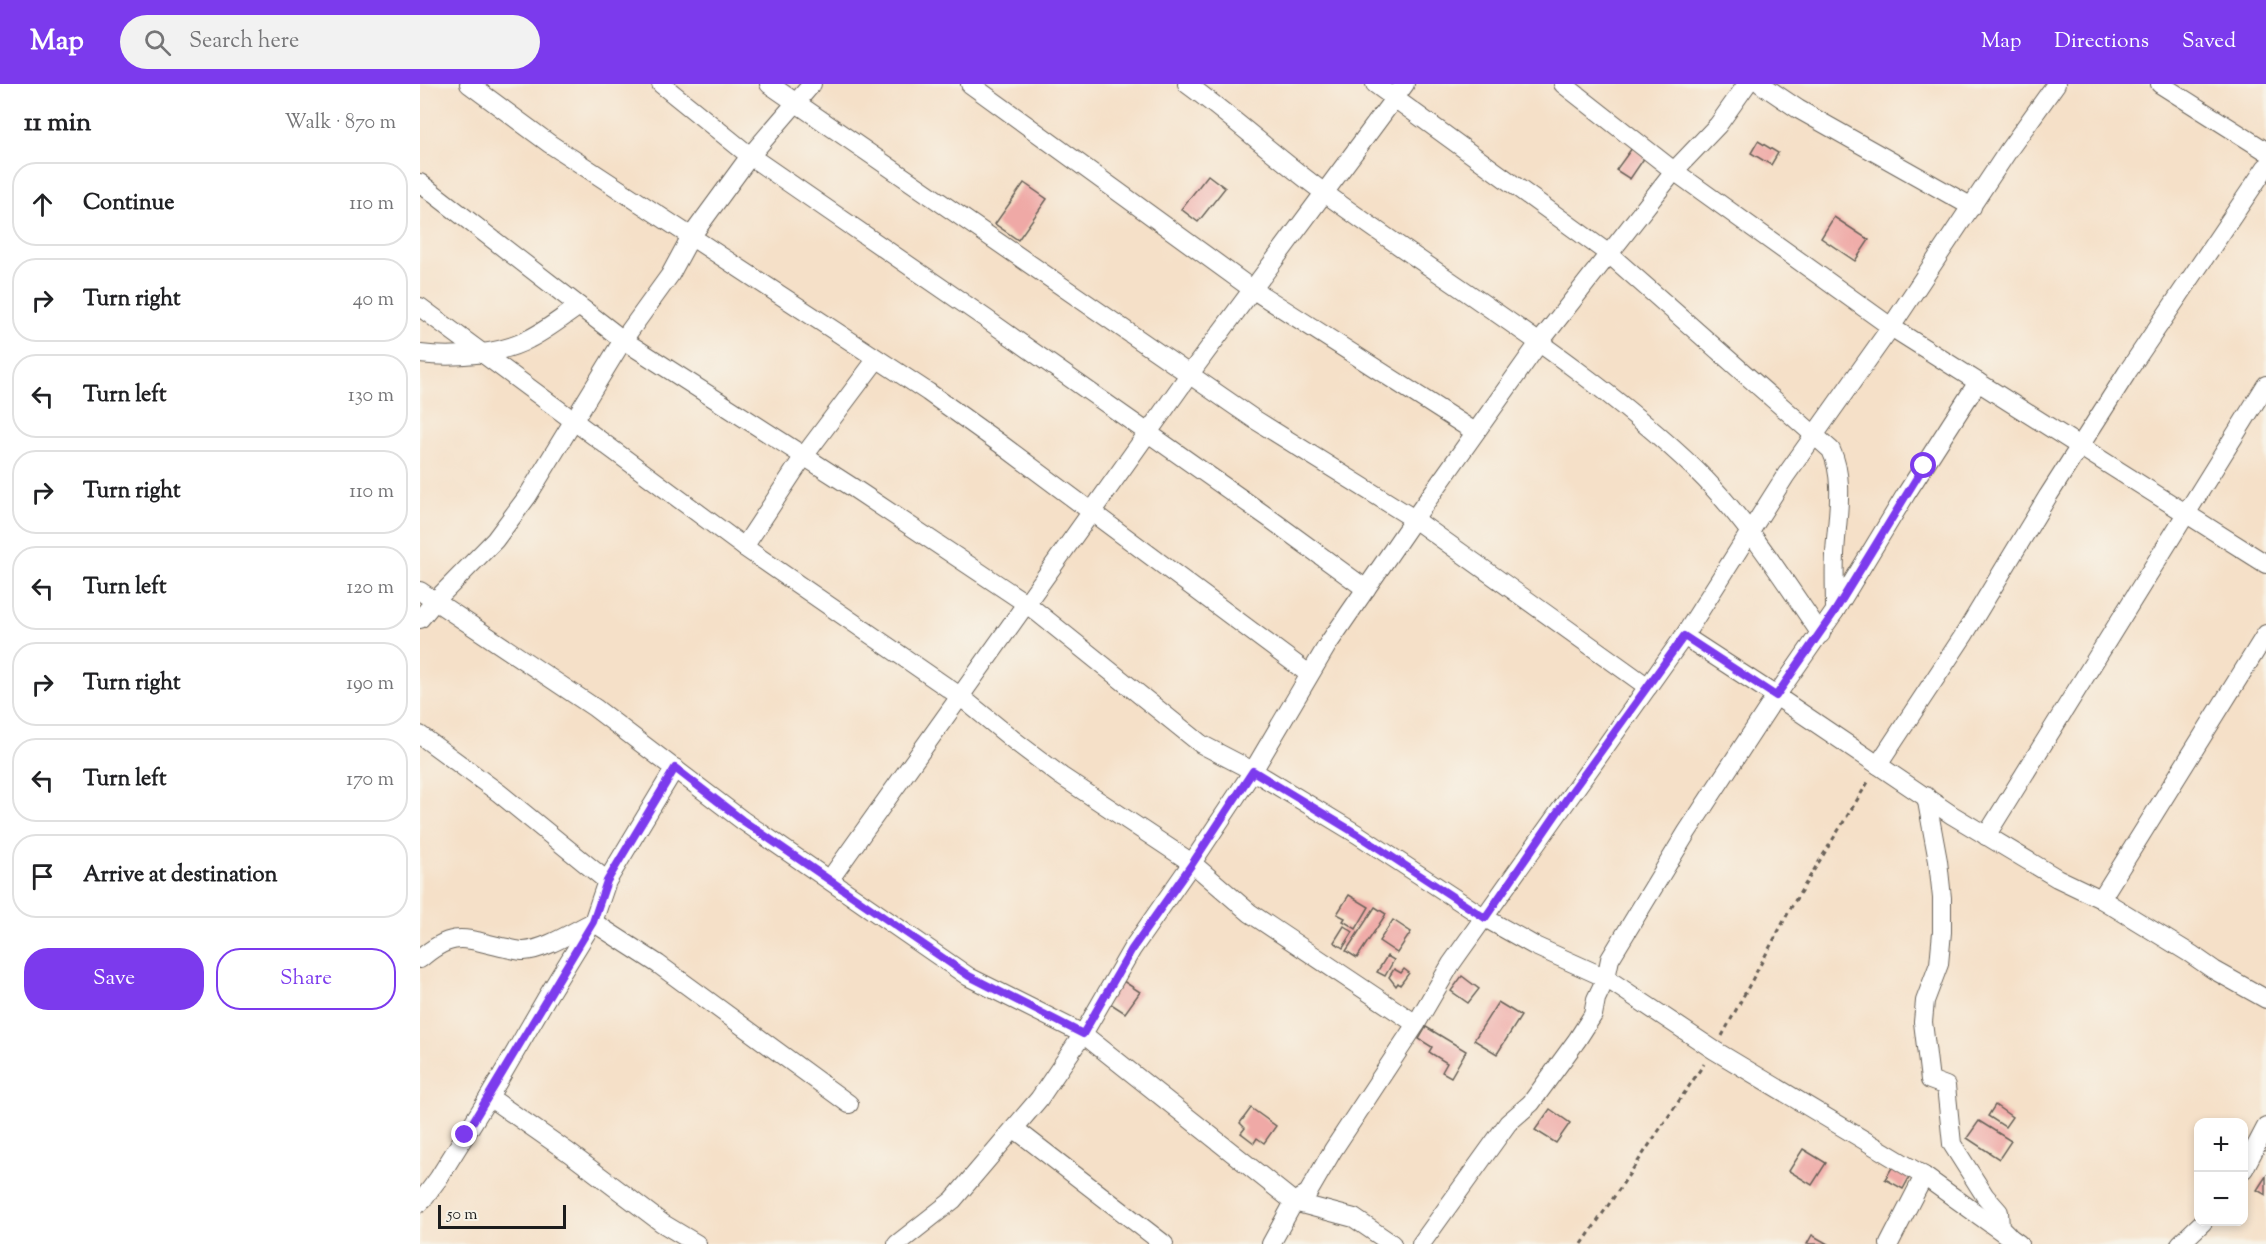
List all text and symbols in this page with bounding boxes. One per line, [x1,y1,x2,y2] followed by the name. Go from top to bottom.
[120,15,540,69] search box
[30,22,84,62] text: Map
[141,26,174,59] icon: search
[189,26,299,58] text: Search here
[1981,27,2021,57] text: Map
[2054,27,2149,57] text: Directions
[2182,27,2236,57] text: Saved
[24,105,91,142] text: 11 min
[284,109,396,138] text: Walk · 870 m
[26,188,59,221] icon: ahead
[83,188,174,220] text: Continue
[349,190,394,219] text: 110 m
[26,284,59,317] icon: right
[83,284,180,316] text: Turn right
[353,286,394,315] text: 40 m
[26,380,59,413] icon: left
[83,380,166,412] text: Turn left
[348,382,394,411] text: 130 m
[1910,452,1936,478] route start
[26,476,59,509] icon: right
[83,476,180,508] text: Turn right
[349,478,394,507] text: 110 m
[26,572,59,605] icon: left
[83,572,166,604] text: Turn left
[346,574,394,603] text: 120 m
[26,668,59,701] icon: right
[83,668,180,700] text: Turn right
[346,670,394,699] text: 190 m
[26,764,59,797] icon: left
[83,764,166,796] text: Turn left
[346,766,394,795] text: 170 m
[26,860,59,893] icon: arrive
[83,860,278,892] text: Arrive at destination
[24,948,204,1010] button: Save
[216,948,396,1010] button: Share
[2194,1118,2248,1226] map controls
[2194,1118,2248,1172] button: +
[451,1121,477,1147] route end
[2194,1172,2248,1226] button: −
[438,1202,566,1230] scale bar
[447,1204,478,1227] text: 50 m

